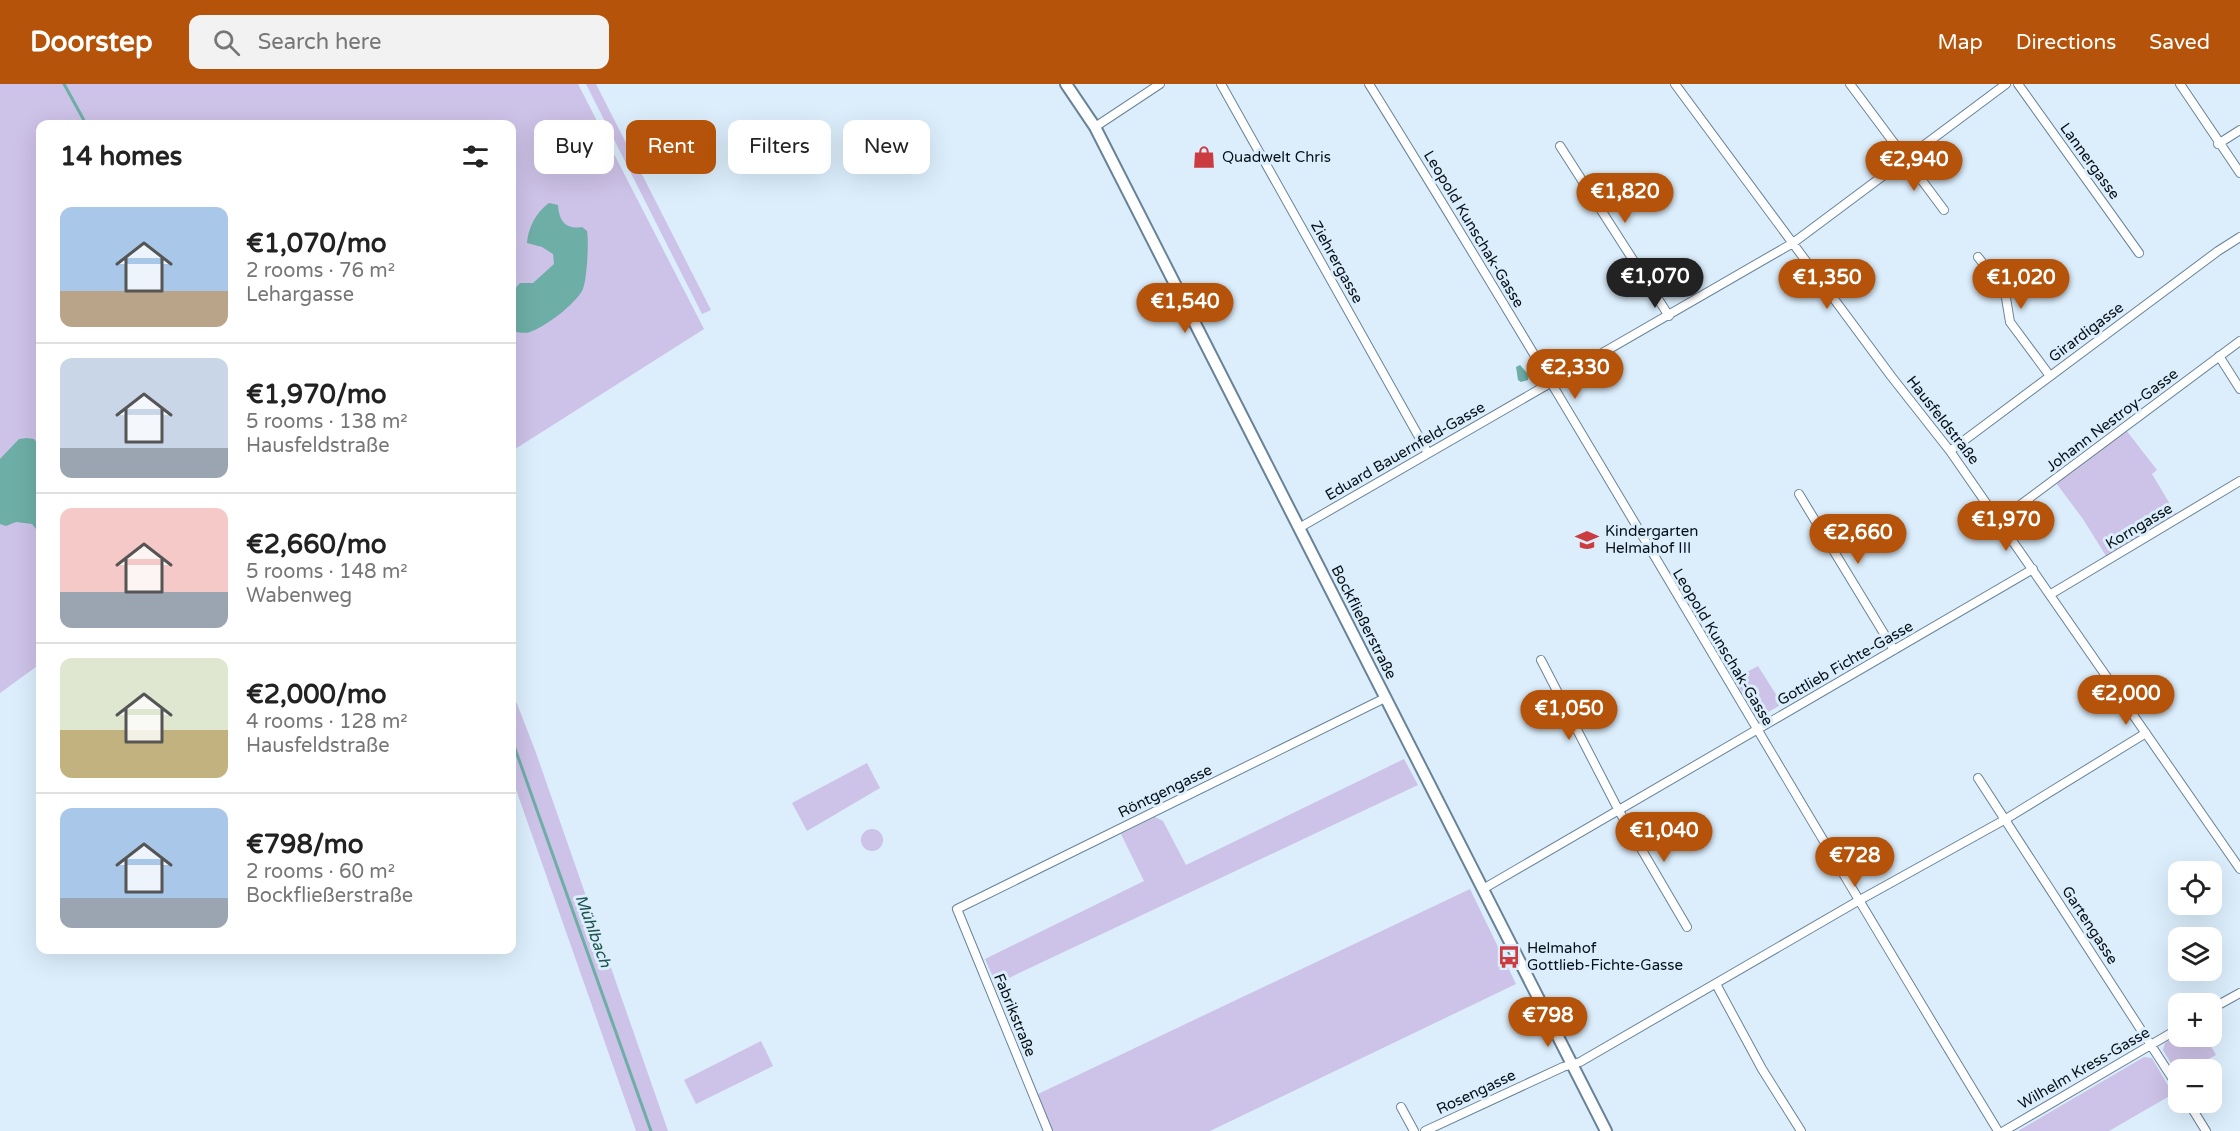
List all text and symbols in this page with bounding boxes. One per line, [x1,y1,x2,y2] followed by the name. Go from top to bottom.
[189,15,609,69] search box
[30,25,153,59] text: Doorstep
[210,26,243,59] icon: search
[258,29,381,55] text: Search here
[1937,30,1983,55] text: Map
[2016,30,2116,55] text: Directions
[2149,30,2210,55] text: Saved
[2056,119,2124,203] street label: Lannergasse
[534,120,614,174] chip: Buy
[626,120,716,174] chip: Rent
[728,120,831,174] chip: Filters
[843,120,930,174] chip: New
[459,140,492,173] icon: filters
[60,141,182,172] text: 14 homes
[1865,141,1963,192] pin: €2,940
[1191,144,1217,170] shop icon: Quadwelt Chris
[1420,147,1528,311] street label: Leopold Kunschak-Gasse
[1222,148,1331,166] place label: Quadwelt Chris
[1879,148,1949,172] text: €2,940
[1576,173,1674,224] pin: €1,820
[1591,180,1659,204] text: €1,820
[1307,218,1367,306] street label: Ziehrergasse
[246,228,387,259] text: €1,070/mo
[108,231,180,303] icon: home
[1606,258,1704,309] pin: €1,070
[246,259,395,283] text: 2 rooms · 76 m²
[1778,259,1876,310] pin: €1,350
[1972,259,2070,310] pin: €1,020
[1620,265,1690,289] text: €1,070
[1792,266,1862,290] text: €1,350
[1986,266,2056,290] text: €1,020
[246,283,354,307] text: Lehargasse
[1136,283,1234,334] pin: €1,540
[1150,290,1220,314] text: €1,540
[2045,298,2127,366] street label: Girardigasse
[1526,349,1624,400] pin: €2,330
[1540,356,1610,380] text: €2,330
[2043,365,2181,475] street label: Johann Nestroy-Gasse
[1903,372,1983,468] street label: Hausfeldstraße
[246,379,387,410] text: €1,970/mo
[108,382,180,454] icon: home
[1322,398,1488,504] street label: Eduard Bauernfeld-Gasse
[246,410,408,434] text: 5 rooms · 138 m²
[246,434,390,458] text: Hausfeldstraße
[2102,499,2176,553] street label: Korngasse
[1957,501,2055,552] pin: €1,970
[1971,508,2041,532] text: €1,970
[1809,514,1907,565] pin: €2,660
[1823,521,1893,545] text: €2,660
[1605,522,1698,557] place label: Kindergarten Helmahof III
[1574,527,1600,553] school or university icon: Kindergarten Helmahof III
[246,529,387,560] text: €2,660/mo
[108,532,180,604] icon: home
[246,560,408,584] text: 5 rooms · 148 m²
[1328,562,1400,682] street label: Bockfließerstraße
[1669,565,1777,729] street label: Leopold Kunschak-Gasse
[246,584,352,608] text: Wabenweg
[1774,617,1916,709] street label: Gottlieb Fichte-Gasse
[2077,675,2175,726] pin: €2,000
[246,679,387,710] text: €2,000/mo
[108,682,180,754] icon: home
[2091,682,2161,706] text: €2,000
[1520,690,1618,741] pin: €1,050
[1534,697,1604,721] text: €1,050
[246,710,408,734] text: 4 rooms · 128 m²
[246,734,390,758] text: Hausfeldstraße
[1115,760,1215,822] street label: Röntgengasse
[1615,812,1713,863] pin: €1,040
[1629,819,1699,843] text: €1,040
[246,829,364,860] text: €798/mo
[108,832,180,904] icon: home
[1819,837,1891,888] pin: €728
[1829,844,1881,868] text: €728
[246,860,395,884] text: 2 rooms · 60 m²
[2168,861,2222,1113] map controls
[2168,861,2222,915] button: locate
[2058,883,2122,967] street label: Gartengasse
[246,884,413,908] text: Bockfließerstraße
[571,892,616,971] water label: Mühlbach
[2168,927,2222,981] button: layers
[1527,939,1683,974] place label: Helmahof Gottlieb-Fichte-Gasse
[1496,944,1522,970] bus stop icon: Helmahof Gottlieb-Fichte-Gasse
[990,971,1040,1059] street label: Fabrikstraße
[2168,993,2222,1047] button: +
[1512,997,1584,1048] pin: €798
[1522,1004,1574,1028] text: €798
[2015,1023,2153,1113] street label: Wilhelm Kress-Gasse
[2168,1059,2222,1113] button: −
[1433,1066,1519,1118] street label: Rosengasse

